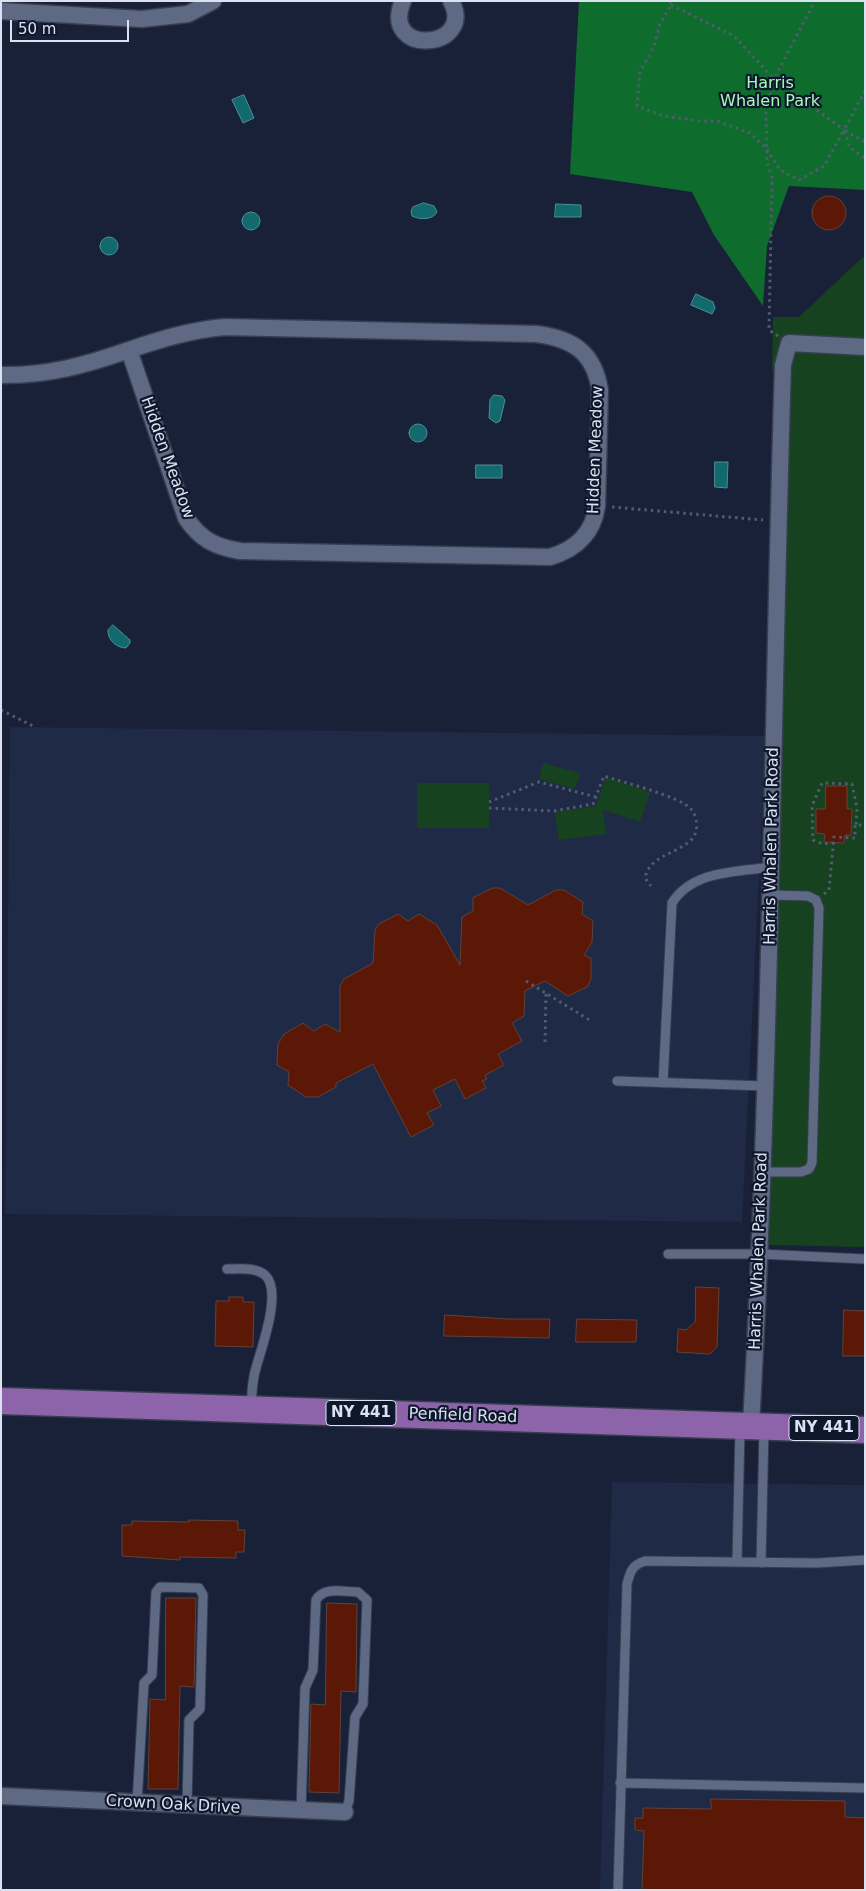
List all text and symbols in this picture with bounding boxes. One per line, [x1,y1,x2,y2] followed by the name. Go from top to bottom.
[12,10,131,42] scale bar
[18,20,56,38] text: 50 m
[720,74,820,112] park label: Harris Whalen Park
[584,386,608,514] street label: Hidden Meadow
[136,394,198,522] street label: Hidden Meadow
[761,747,783,945] street label: Harris Whalen Park Road
[746,1152,772,1350] street label: Harris Whalen Park Road
[326,1400,396,1426] road number: NY 441
[408,1405,518,1427] street label: Penfield Road
[789,1416,859,1440] road number: NY 441
[105,1792,241,1818] street label: Crown Oak Drive

